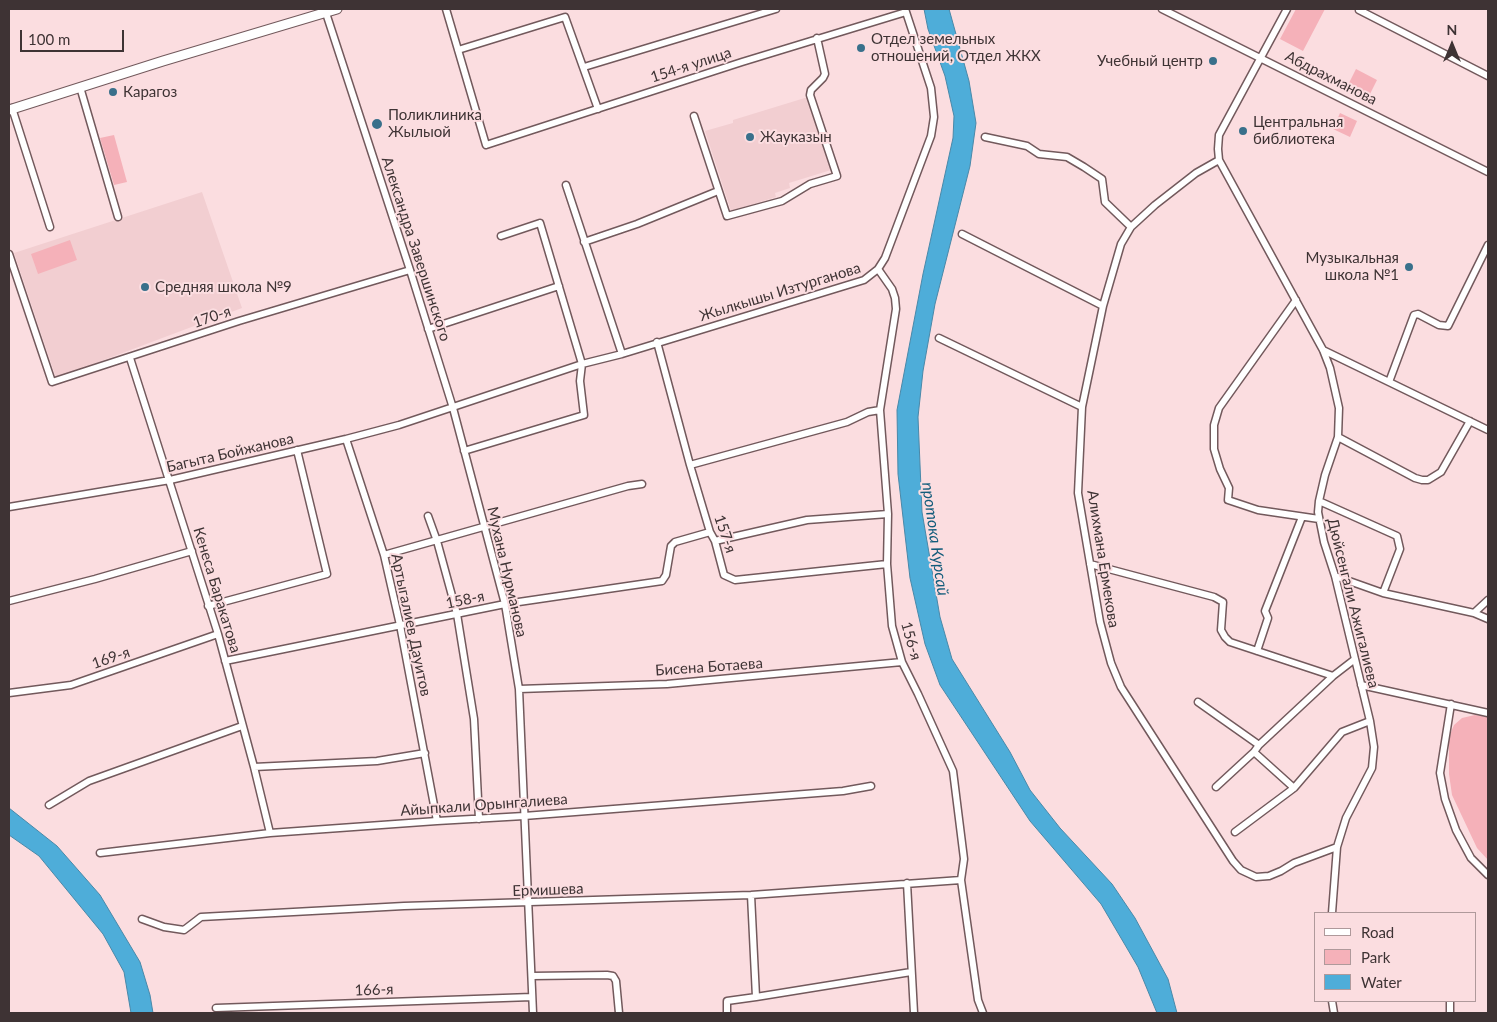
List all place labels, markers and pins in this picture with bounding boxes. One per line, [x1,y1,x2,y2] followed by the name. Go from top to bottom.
[871,30,1041,65] place label: Отдел земельных отношений, Отдел ЖКХ
[855,42,867,54] marker: Отдел земельных отношений, Отдел ЖКХ
[1097,52,1203,70] place label: Учебный центр
[1207,55,1219,67] marker: Учебный центр
[123,83,177,101] place label: Карагоз
[107,86,119,98] marker: Карагоз
[388,106,482,141] place label: Поликлиника Жылыой
[1253,113,1343,148] place label: Центральная библиотека
[370,117,384,131] marker: Поликлиника Жылыой
[1237,125,1249,137] marker: Центральная библиотека
[760,128,832,146] place label: Жауказын
[744,131,756,143] marker: Жауказын
[1306,249,1399,284] place label: Музыкальная школа №1
[1403,261,1415,273] marker: Музыкальная школа №1
[155,278,292,296] place label: Средняя школа №9
[139,281,151,293] marker: Средняя школа №9

